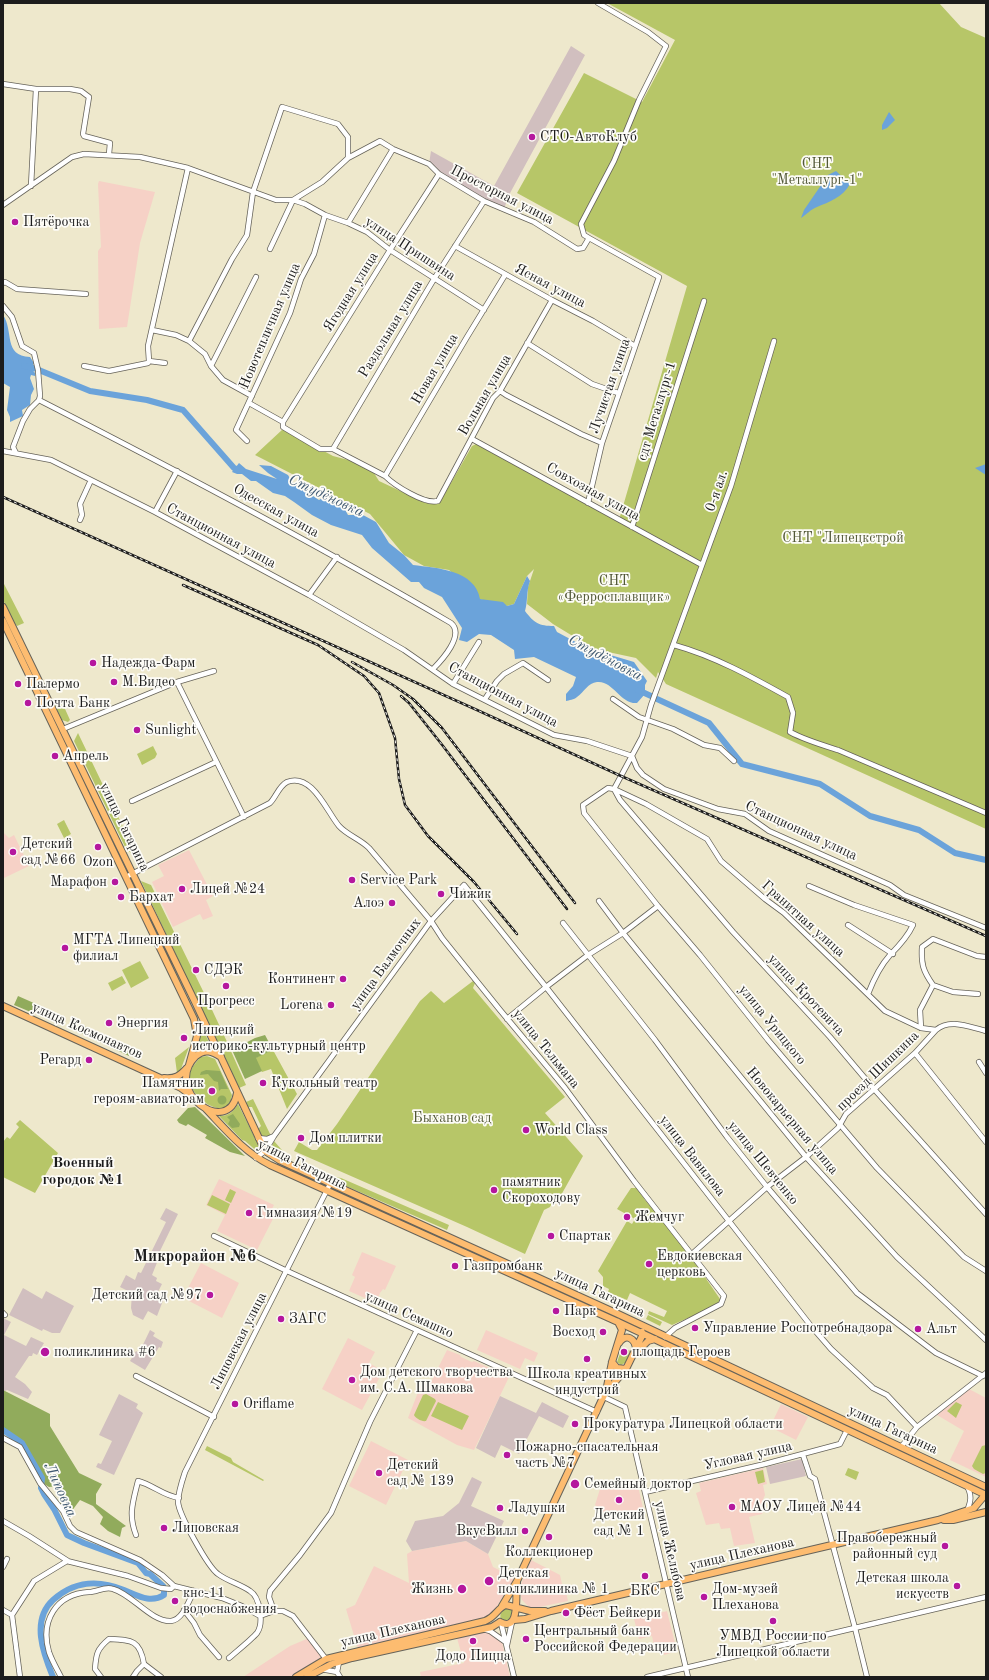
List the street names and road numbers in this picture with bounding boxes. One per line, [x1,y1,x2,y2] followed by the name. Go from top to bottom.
[448,162,556,228] street label: Просторная улица
[361,213,459,285] street label: улица Пришвина
[320,249,382,335] street label: Ягодная улица
[236,260,304,392] street label: Новотепличная улица
[512,260,588,312] street label: Ясная улица
[355,277,427,381] street label: Раздольная улица
[408,331,462,407] street label: Новая улица
[586,336,634,436] street label: Лучистая улица
[455,351,515,439] street label: Вольная улица
[634,359,680,463] street label: сдт Металлург-1
[543,459,643,525] street label: Совхозная улица
[702,468,732,514] street label: 0-я ал.
[230,481,322,541] street label: Одесская улица
[163,500,279,572] street label: Станционная улица
[445,659,561,731] street label: Станционная улица
[95,780,153,874] street label: улица Гагарина
[742,798,860,864] street label: Станционная улица
[758,877,848,961] street label: Гранитная улица
[347,915,425,1013] street label: улица Балмочных
[764,951,848,1039] street label: улица Кротевича
[735,982,809,1068] street label: улица Урицкого
[29,999,145,1063] street label: улица Космонавтов
[509,1006,583,1092] street label: улица Тельмана
[833,1027,923,1115] street label: проезд Шишкина
[742,1064,842,1178] street label: Новокарьерная улица
[655,1112,729,1200] street label: улица Вавилова
[724,1118,802,1208] street label: улица Шевченко
[255,1136,349,1194] street label: улица Гагарина
[553,1265,647,1321] street label: улица Гагарина
[362,1288,456,1342] street label: улица Семашко
[207,1290,271,1392] street label: Липовская улица
[846,1402,940,1458] street label: улица Гагарина
[702,1438,794,1474] street label: Угловая улица
[650,1499,690,1603] street label: улица Желябова
[688,1534,796,1574] street label: улица Плеханова
[339,1611,447,1651] street label: улица Плеханова

